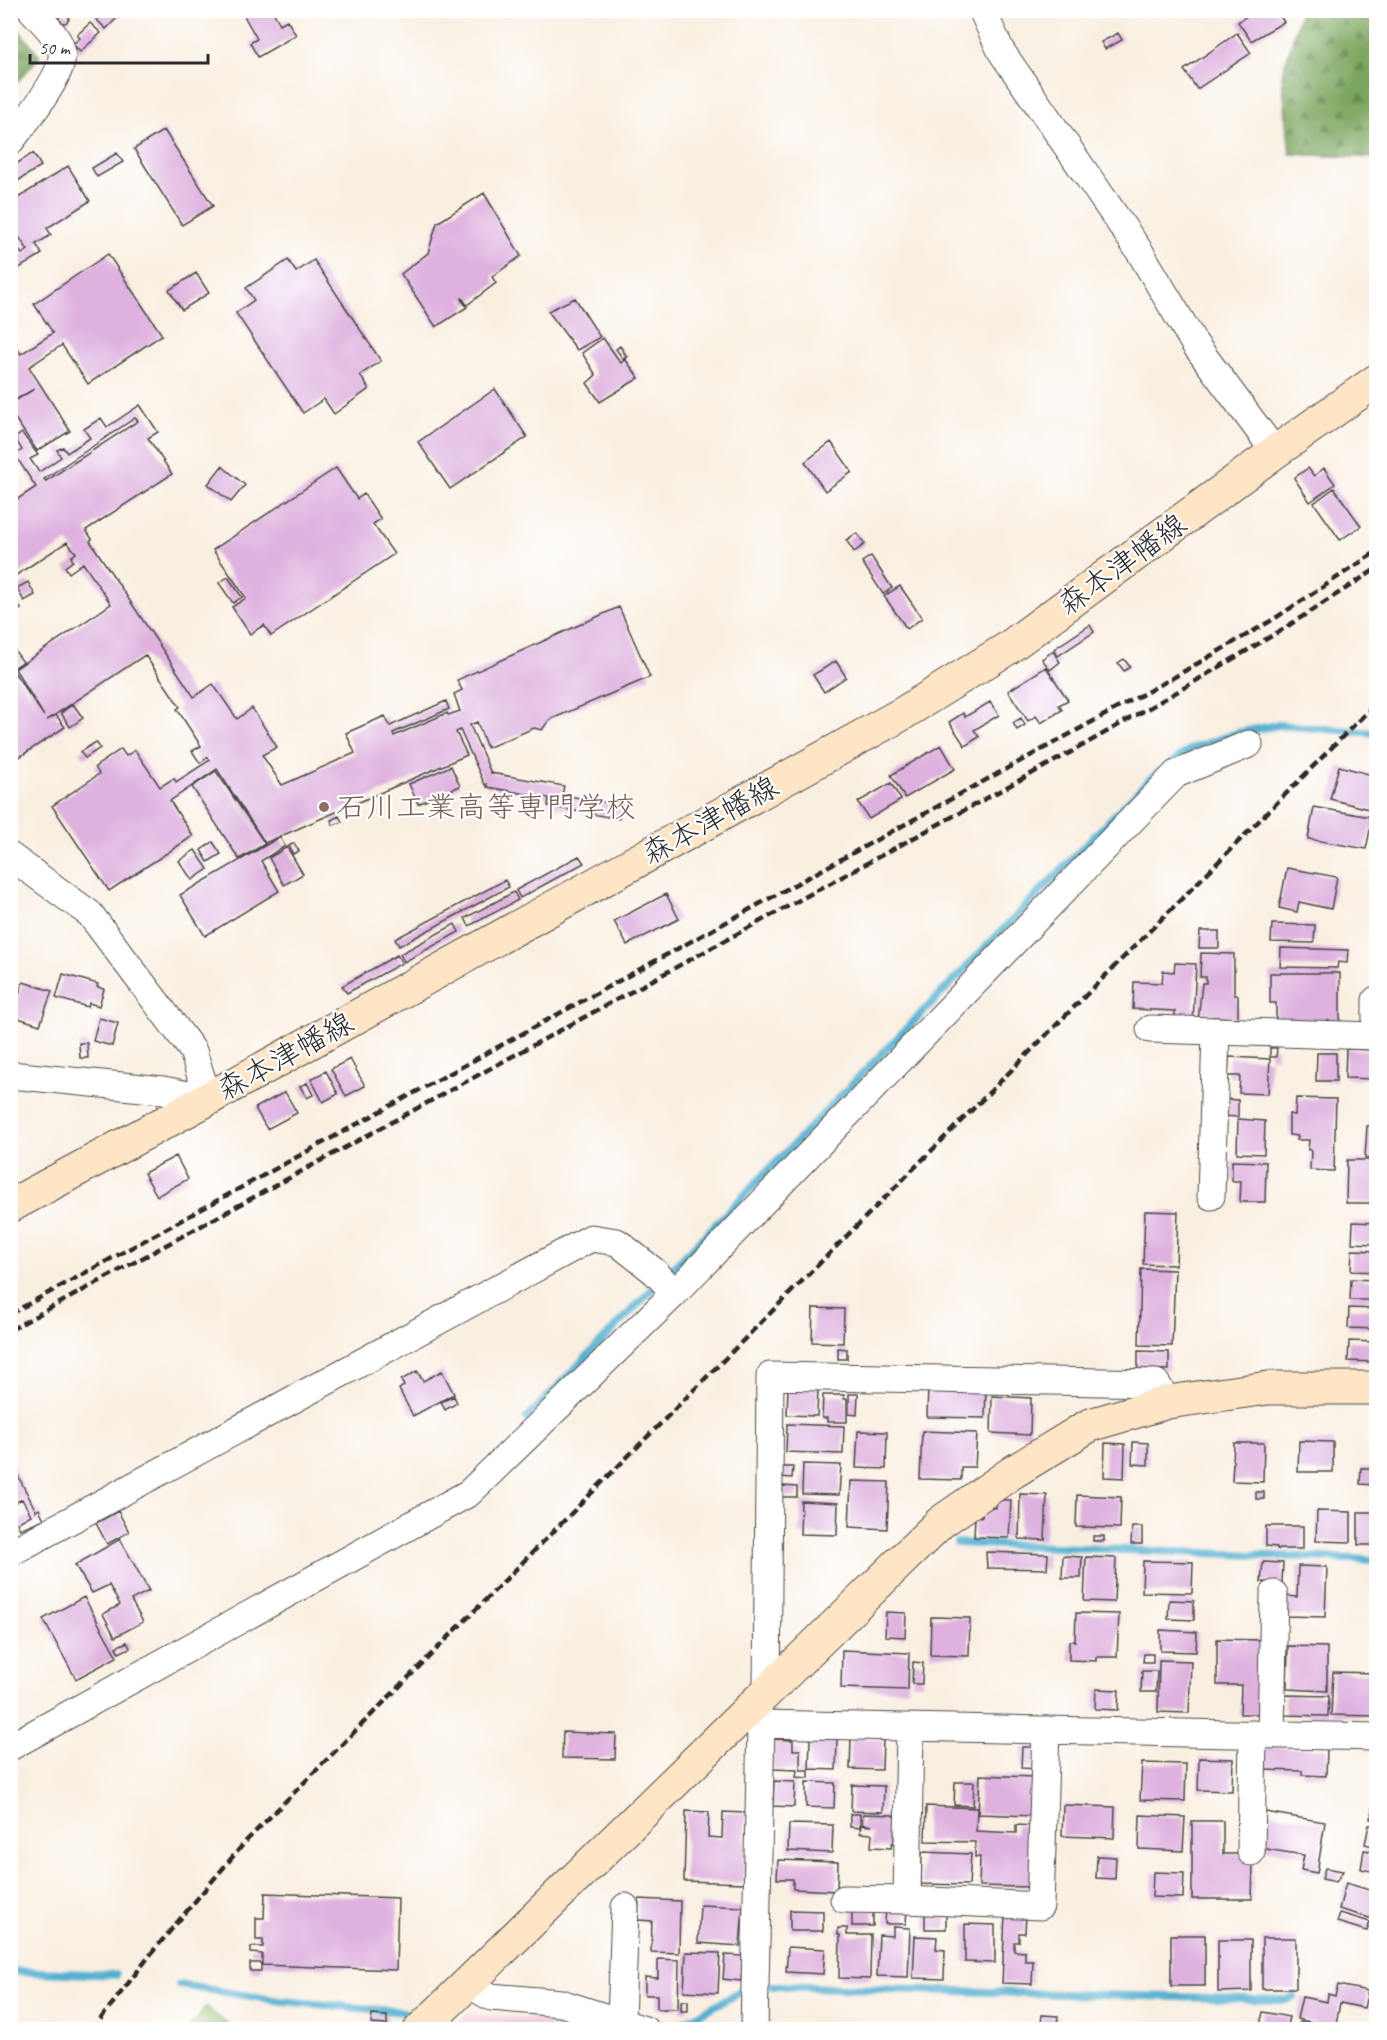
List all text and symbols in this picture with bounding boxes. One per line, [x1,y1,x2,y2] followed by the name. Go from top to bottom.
[30,27,208,65] scale bar
[39,37,72,59] text: 50 m
[1050,505,1194,623] street label: 森本津幡線
[635,767,785,873] street label: 森本津幡線
[336,788,636,826] place label: 石川工業高等専門学校
[317,800,331,814] marker: 石川工業高等専門学校
[210,1003,360,1109] street label: 森本津幡線

